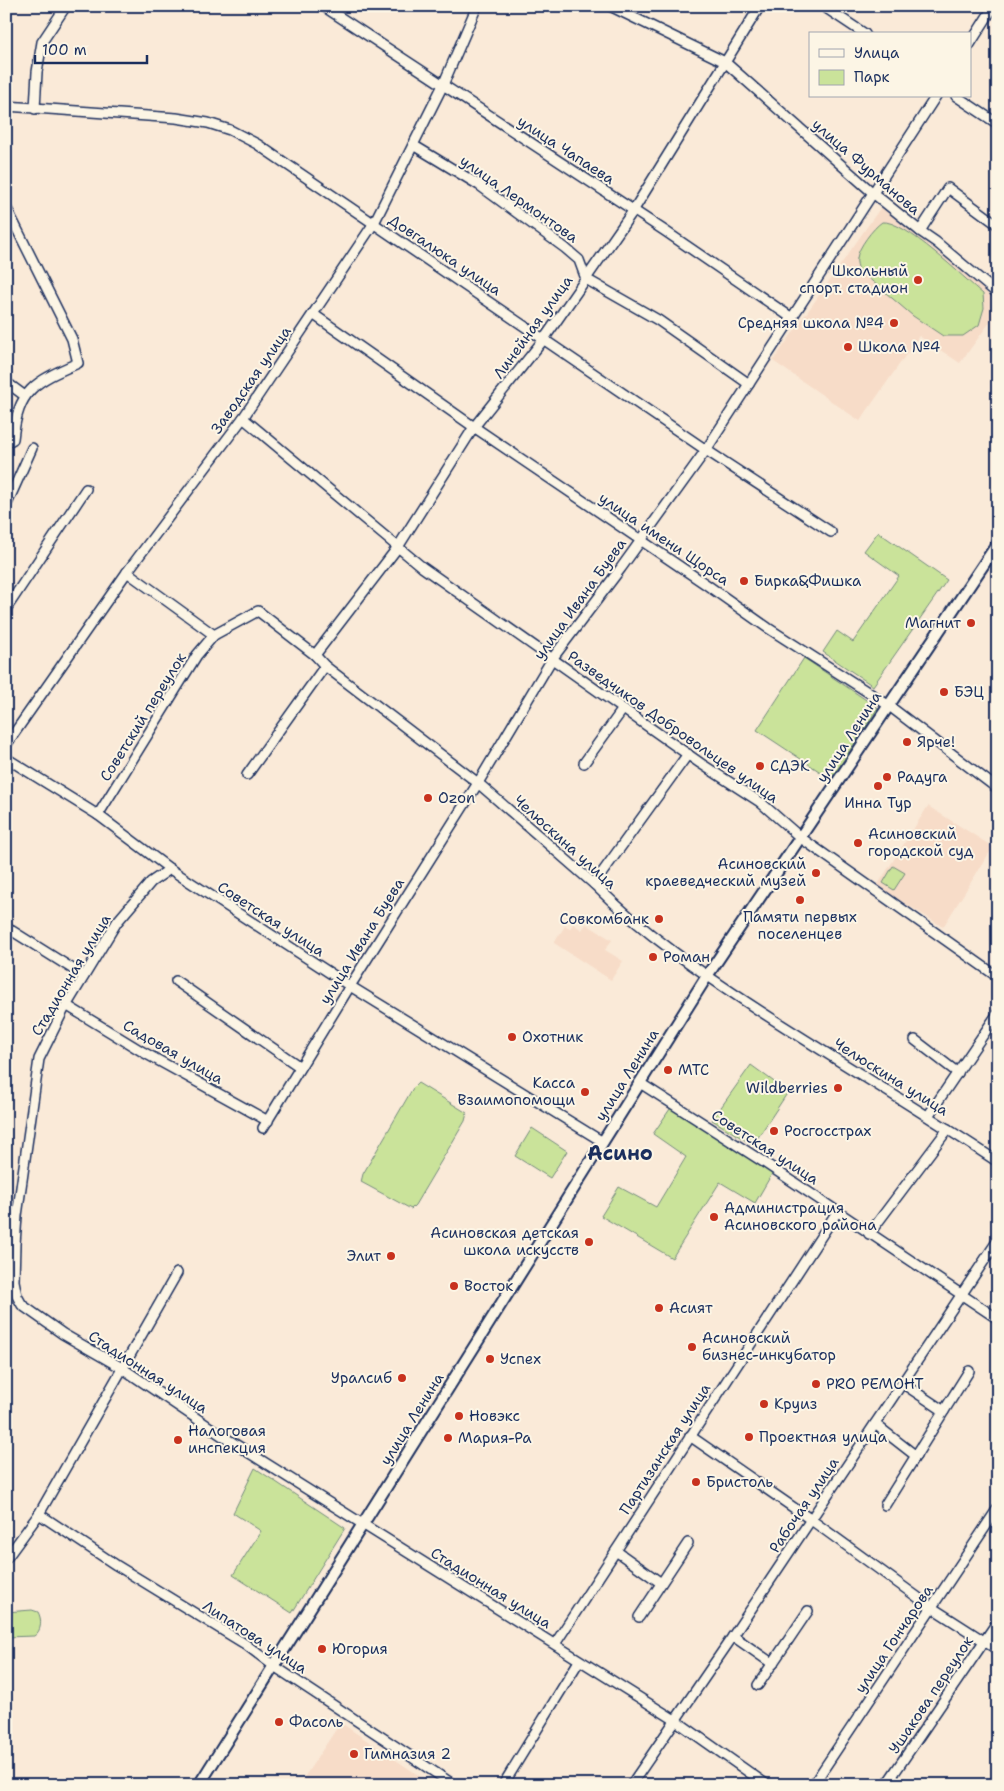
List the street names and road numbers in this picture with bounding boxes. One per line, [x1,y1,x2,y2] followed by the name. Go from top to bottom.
[514,111,619,189] street label: улица Чапаева
[808,115,925,220] street label: улица Фурманова
[456,151,583,248] street label: улица Лермонтова
[385,210,506,301] street label: Довгалюка улица
[489,271,578,383] street label: Линейная улица
[206,322,296,438] street label: Заводская улица
[595,488,734,590] street label: улица имени Щорса
[529,534,631,664] street label: улица Ивана Буева
[564,646,783,808] street label: Разведчиков Добровольцев улица
[95,649,191,785] street label: Советский переулок
[812,687,886,787] street label: улица Ленина
[509,791,621,894] street label: Челюскина улица
[315,874,409,1008] street label: улица Ивана Буева
[214,877,329,962] street label: Советская улица
[27,910,116,1040] street label: Стадионная улица
[119,1015,227,1089] street label: Садовая улица
[591,1024,664,1125] street label: улица Ленина
[830,1034,953,1121] street label: Челюскина улица
[708,1105,823,1190] street label: Советская улица
[84,1326,212,1418] street label: Стадионная улица
[376,1368,449,1469] street label: улица Ленина
[615,1379,715,1519] street label: Партизанская улица
[765,1453,844,1557] street label: Рабочая улица
[427,1543,556,1634] street label: Стадионная улица
[850,1581,938,1697] street label: улица Гончарова
[199,1596,312,1679] street label: Липатова улица
[884,1632,978,1758] street label: Ушакова переулок

